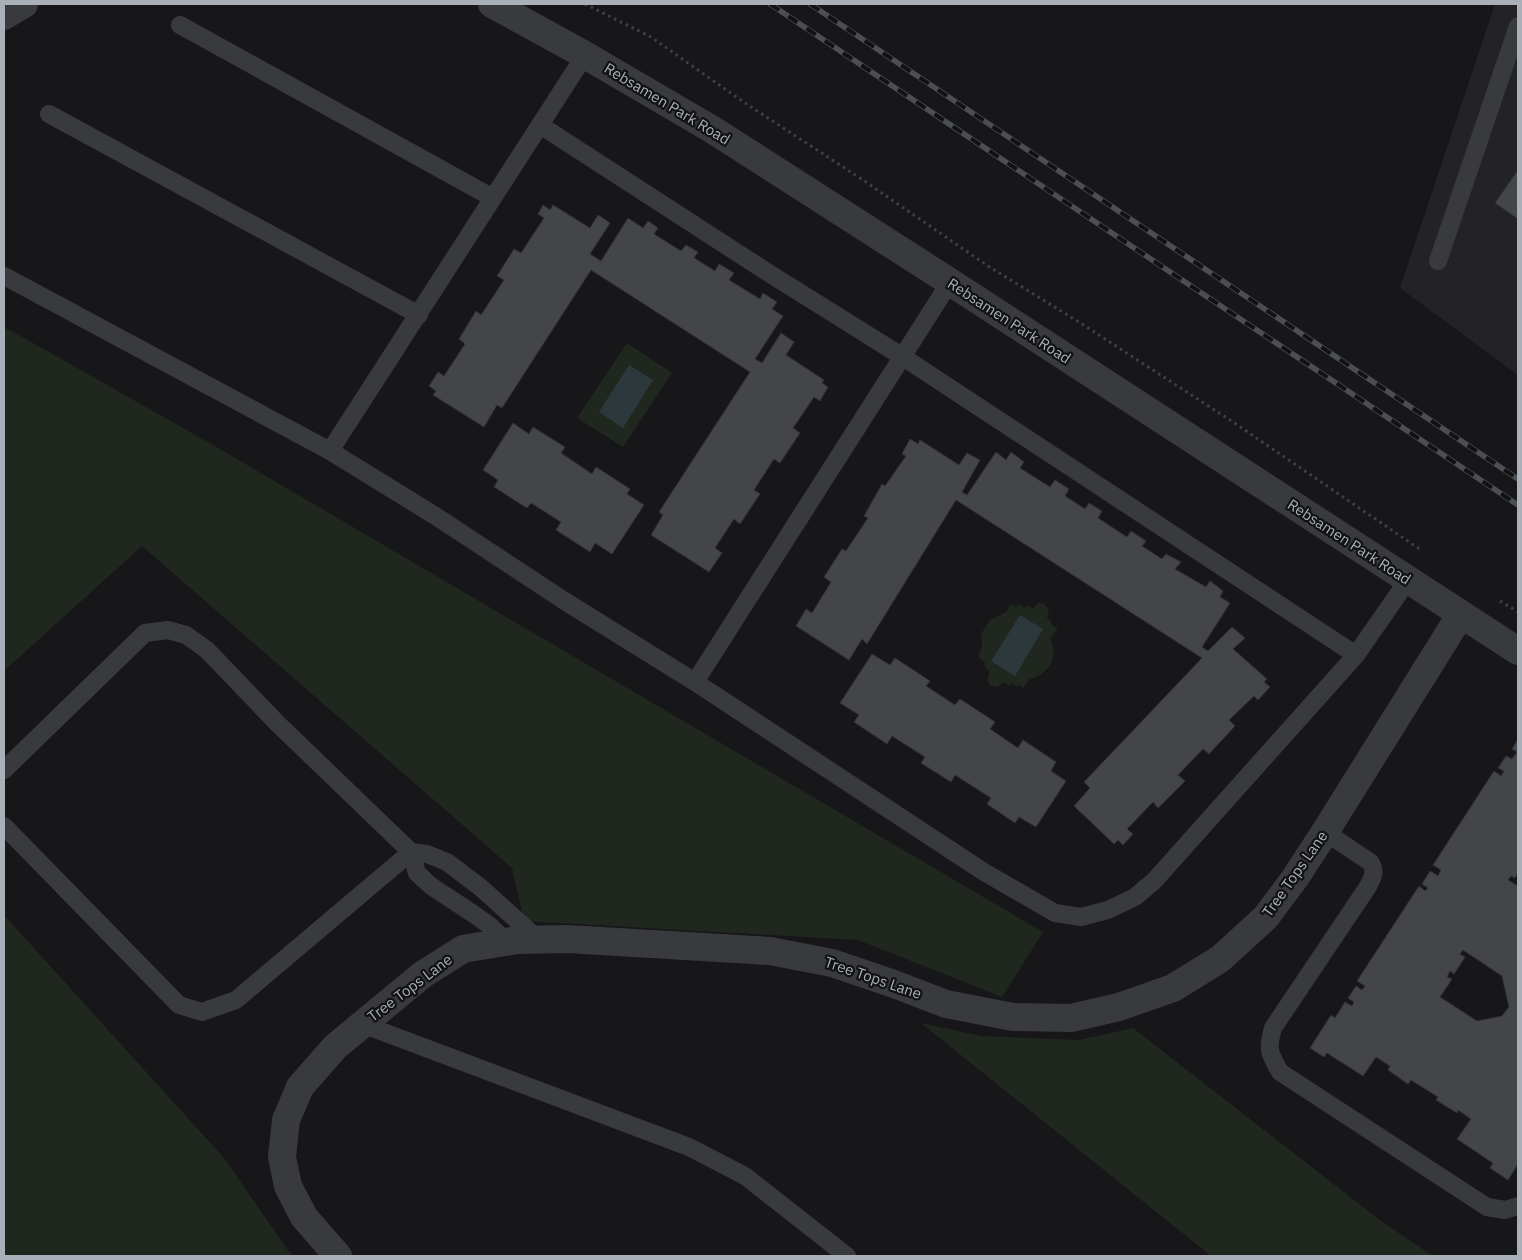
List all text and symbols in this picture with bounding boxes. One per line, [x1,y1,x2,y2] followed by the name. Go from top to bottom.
[601,58,734,149] street label: Rebsamen Park Road
[944,274,1075,368] street label: Rebsamen Park Road
[1284,495,1415,589] street label: Rebsamen Park Road
[1258,827,1331,921] street label: Tree Tops Lane
[364,950,456,1026] street label: Tree Tops Lane
[822,952,924,1003] street label: Tree Tops Lane

